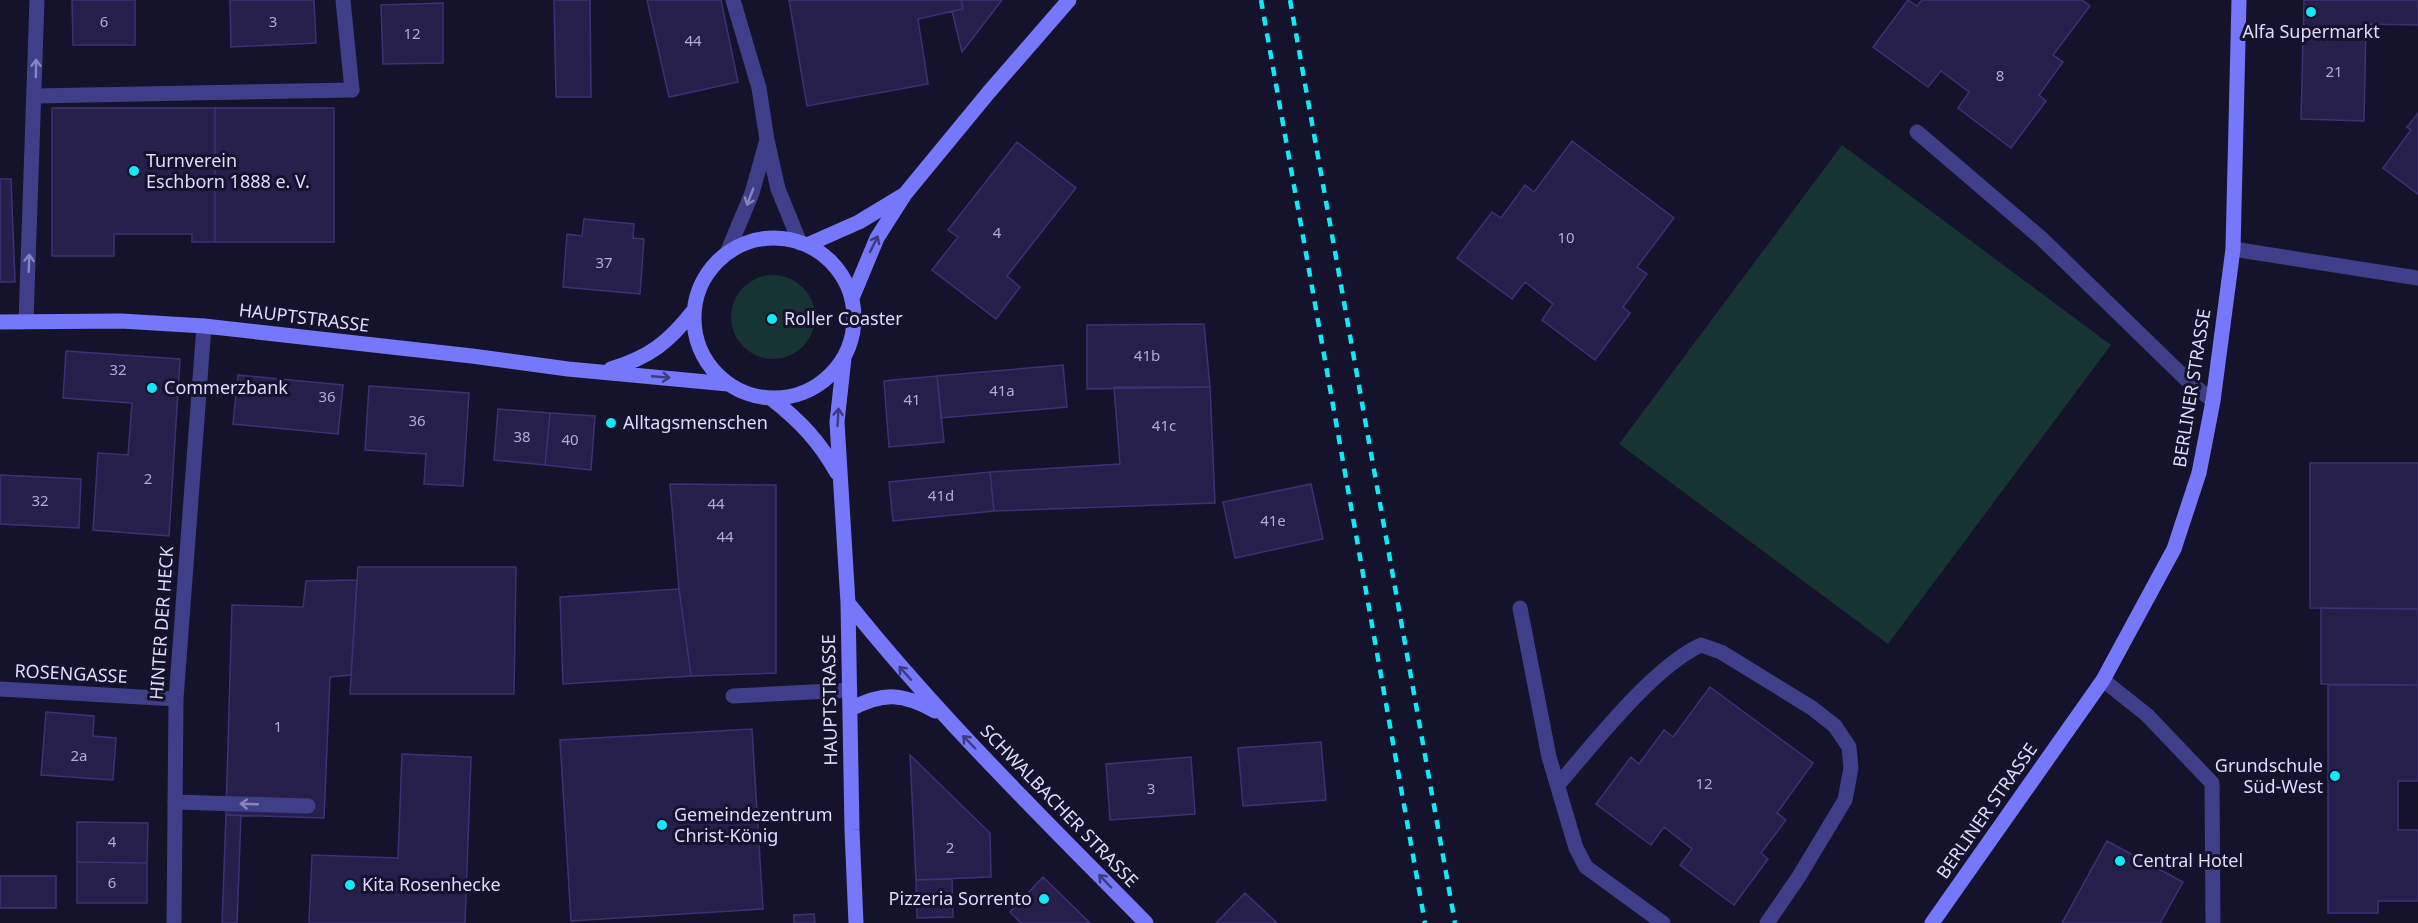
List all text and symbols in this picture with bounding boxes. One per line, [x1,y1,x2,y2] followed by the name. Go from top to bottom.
[2304,5,2318,19] marker: Alfa Supermarkt
[100,11,108,31] house number: 6
[269,11,277,31] house number: 3
[2242,19,2380,43] place label: Alfa Supermarkt
[403,23,421,43] house number: 12
[684,30,702,50] house number: 44
[30,59,42,79] one-way arrow
[2325,61,2343,81] house number: 21
[1996,65,2004,85] house number: 8
[146,148,310,193] place label: Turnverein Eschborn 1888 e. V.
[127,164,141,178] marker: Turnverein Eschborn 1888 e. V.
[744,187,755,205] one-way arrow
[993,222,1002,242] house number: 4
[1557,227,1575,247] house number: 10
[869,236,881,254] one-way arrow
[595,252,613,272] house number: 37
[23,253,34,273] one-way arrow
[238,297,371,337] street label: HAUPTSTRASSE
[784,306,903,330] place label: Roller Coaster
[2167,307,2215,469] street label: BERLINER STRASSE
[765,312,779,326] marker: Roller Coaster
[1134,345,1160,365] house number: 41b
[109,359,127,379] house number: 32
[650,372,670,383] one-way arrow
[164,375,288,399] place label: Commerzbank
[989,380,1015,400] house number: 41a
[145,381,159,395] marker: Commerzbank
[318,386,336,406] house number: 36
[903,389,921,409] house number: 41
[832,408,843,428] one-way arrow
[408,410,426,430] house number: 36
[623,410,768,434] place label: Alltagsmenschen
[1152,415,1176,435] house number: 41c
[604,416,618,430] marker: Alltagsmenschen
[513,426,531,446] house number: 38
[561,429,579,449] house number: 40
[144,468,152,488] house number: 2
[928,485,954,505] house number: 41d
[31,490,49,510] house number: 32
[707,493,725,513] house number: 44
[1260,510,1286,530] house number: 41e
[716,526,734,546] house number: 44
[144,544,178,701] street label: HINTER DER HECK
[816,634,842,766] street label: HAUPTSTRASSE
[14,658,128,688] street label: ROSENGASSE
[898,666,912,681] one-way arrow
[274,716,282,736] house number: 1
[976,719,1144,892] street label: SCHWALBACHER STRASSE
[961,734,976,749] one-way arrow
[1930,738,2042,883] street label: BERLINER STRASSE
[71,745,88,765] house number: 2a
[2215,753,2323,798] place label: Grundschule Süd-West
[2328,769,2342,783] marker: Grundschule Süd-West
[1695,773,1713,793] house number: 12
[1147,778,1155,798] house number: 3
[240,799,260,810] one-way arrow
[674,802,833,847] place label: Gemeindezentrum Christ-König
[655,818,669,832] marker: Gemeindezentrum Christ-König
[108,831,117,851] house number: 4
[946,837,954,857] house number: 2
[2132,848,2243,872] place label: Central Hotel
[2113,854,2127,868] marker: Central Hotel
[108,872,116,892] house number: 6
[362,872,501,896] place label: Kita Rosenhecke
[1098,874,1113,889] one-way arrow
[343,878,357,892] marker: Kita Rosenhecke
[889,886,1032,910] place label: Pizzeria Sorrento
[1037,892,1051,906] marker: Pizzeria Sorrento

